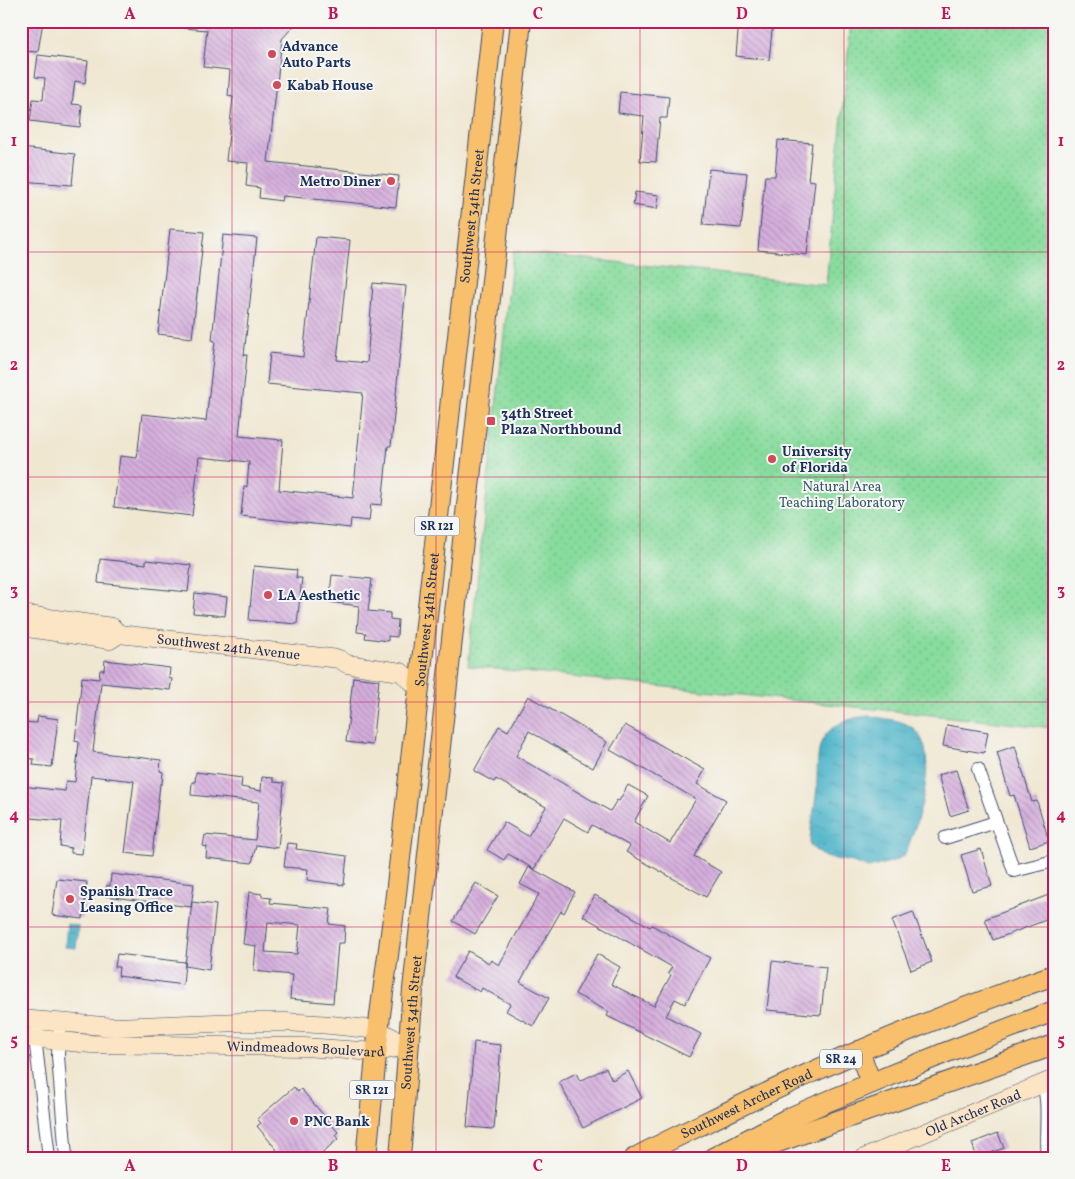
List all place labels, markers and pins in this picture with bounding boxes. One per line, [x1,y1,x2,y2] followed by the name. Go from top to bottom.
[282,38,351,73] place label: Advance Auto Parts
[266,48,278,60] marker: Advance Auto Parts
[287,77,373,96] place label: Kabab House
[271,79,283,91] marker: Kabab House
[300,173,381,192] place label: Metro Diner
[385,175,397,187] marker: Metro Diner
[501,405,622,440] place label: 34th Street Plaza Northbound
[485,415,497,427] marker: 34th Street Plaza Northbound
[782,443,852,478] place label: University of Florida
[766,453,778,465] marker: University of Florida
[278,587,361,606] place label: LA Aesthetic
[262,589,274,601] marker: LA Aesthetic
[80,883,173,918] place label: Spanish Trace Leasing Office
[64,893,76,905] marker: Spanish Trace Leasing Office
[304,1113,370,1132] place label: PNC Bank
[288,1115,300,1127] marker: PNC Bank

